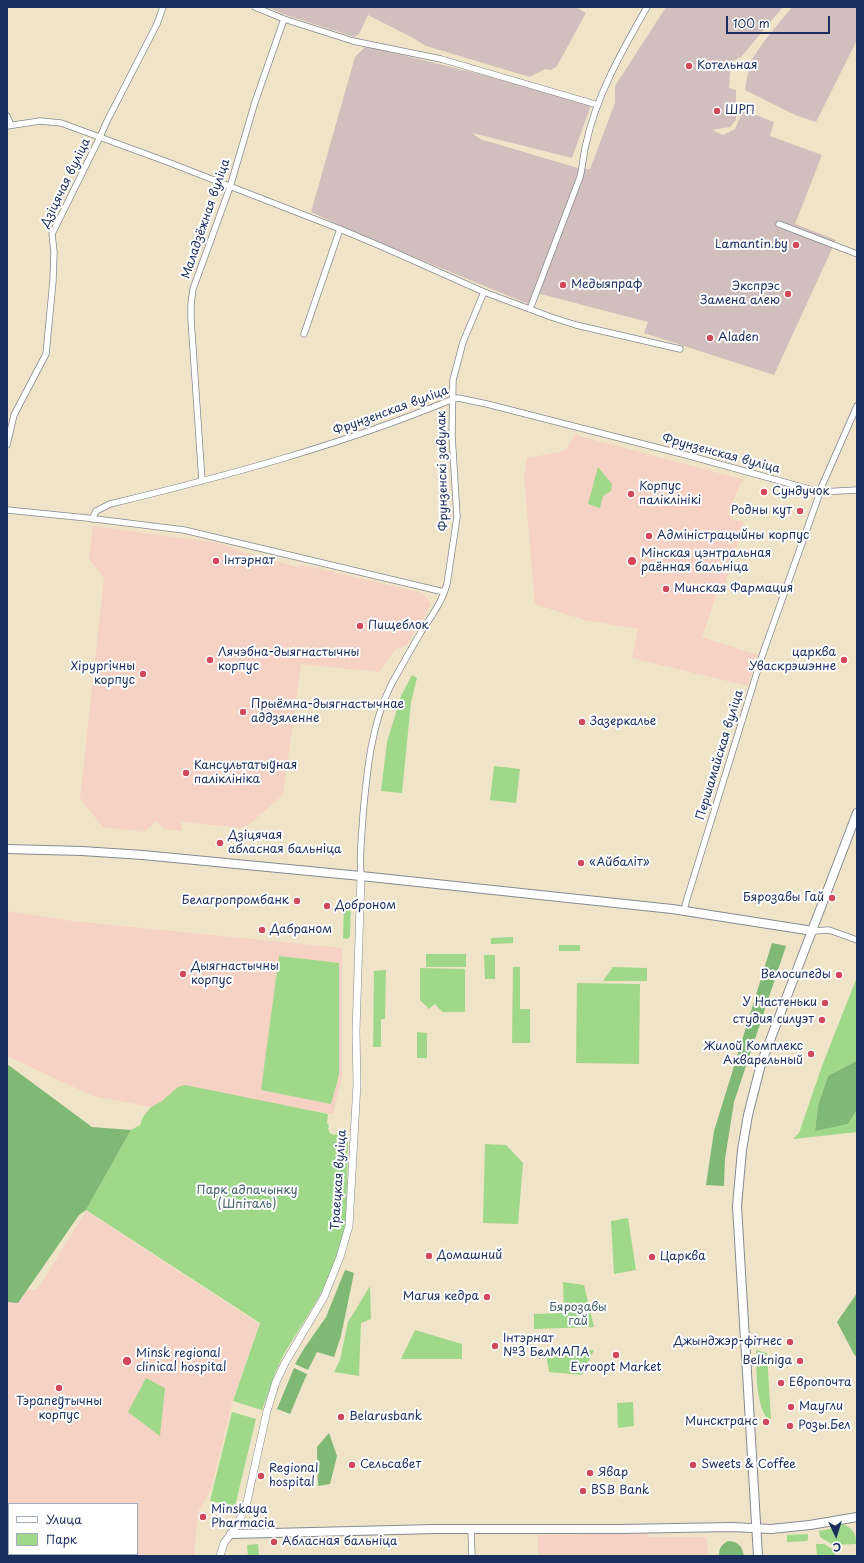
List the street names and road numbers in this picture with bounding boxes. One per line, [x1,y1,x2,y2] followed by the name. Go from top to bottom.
[38,136,94,230] street label: Дзіцячая вуліца
[179,157,233,281] street label: Маладзёжная вуліца
[331,383,451,439] street label: Фрунзенская вуліца
[435,411,451,531] street label: Фрунзенскі завулак
[660,431,782,477] street label: Фрунзенская вуліца
[693,688,747,822] street label: Першамайская вуліца
[328,1129,350,1231] street label: Траецкая вуліца

